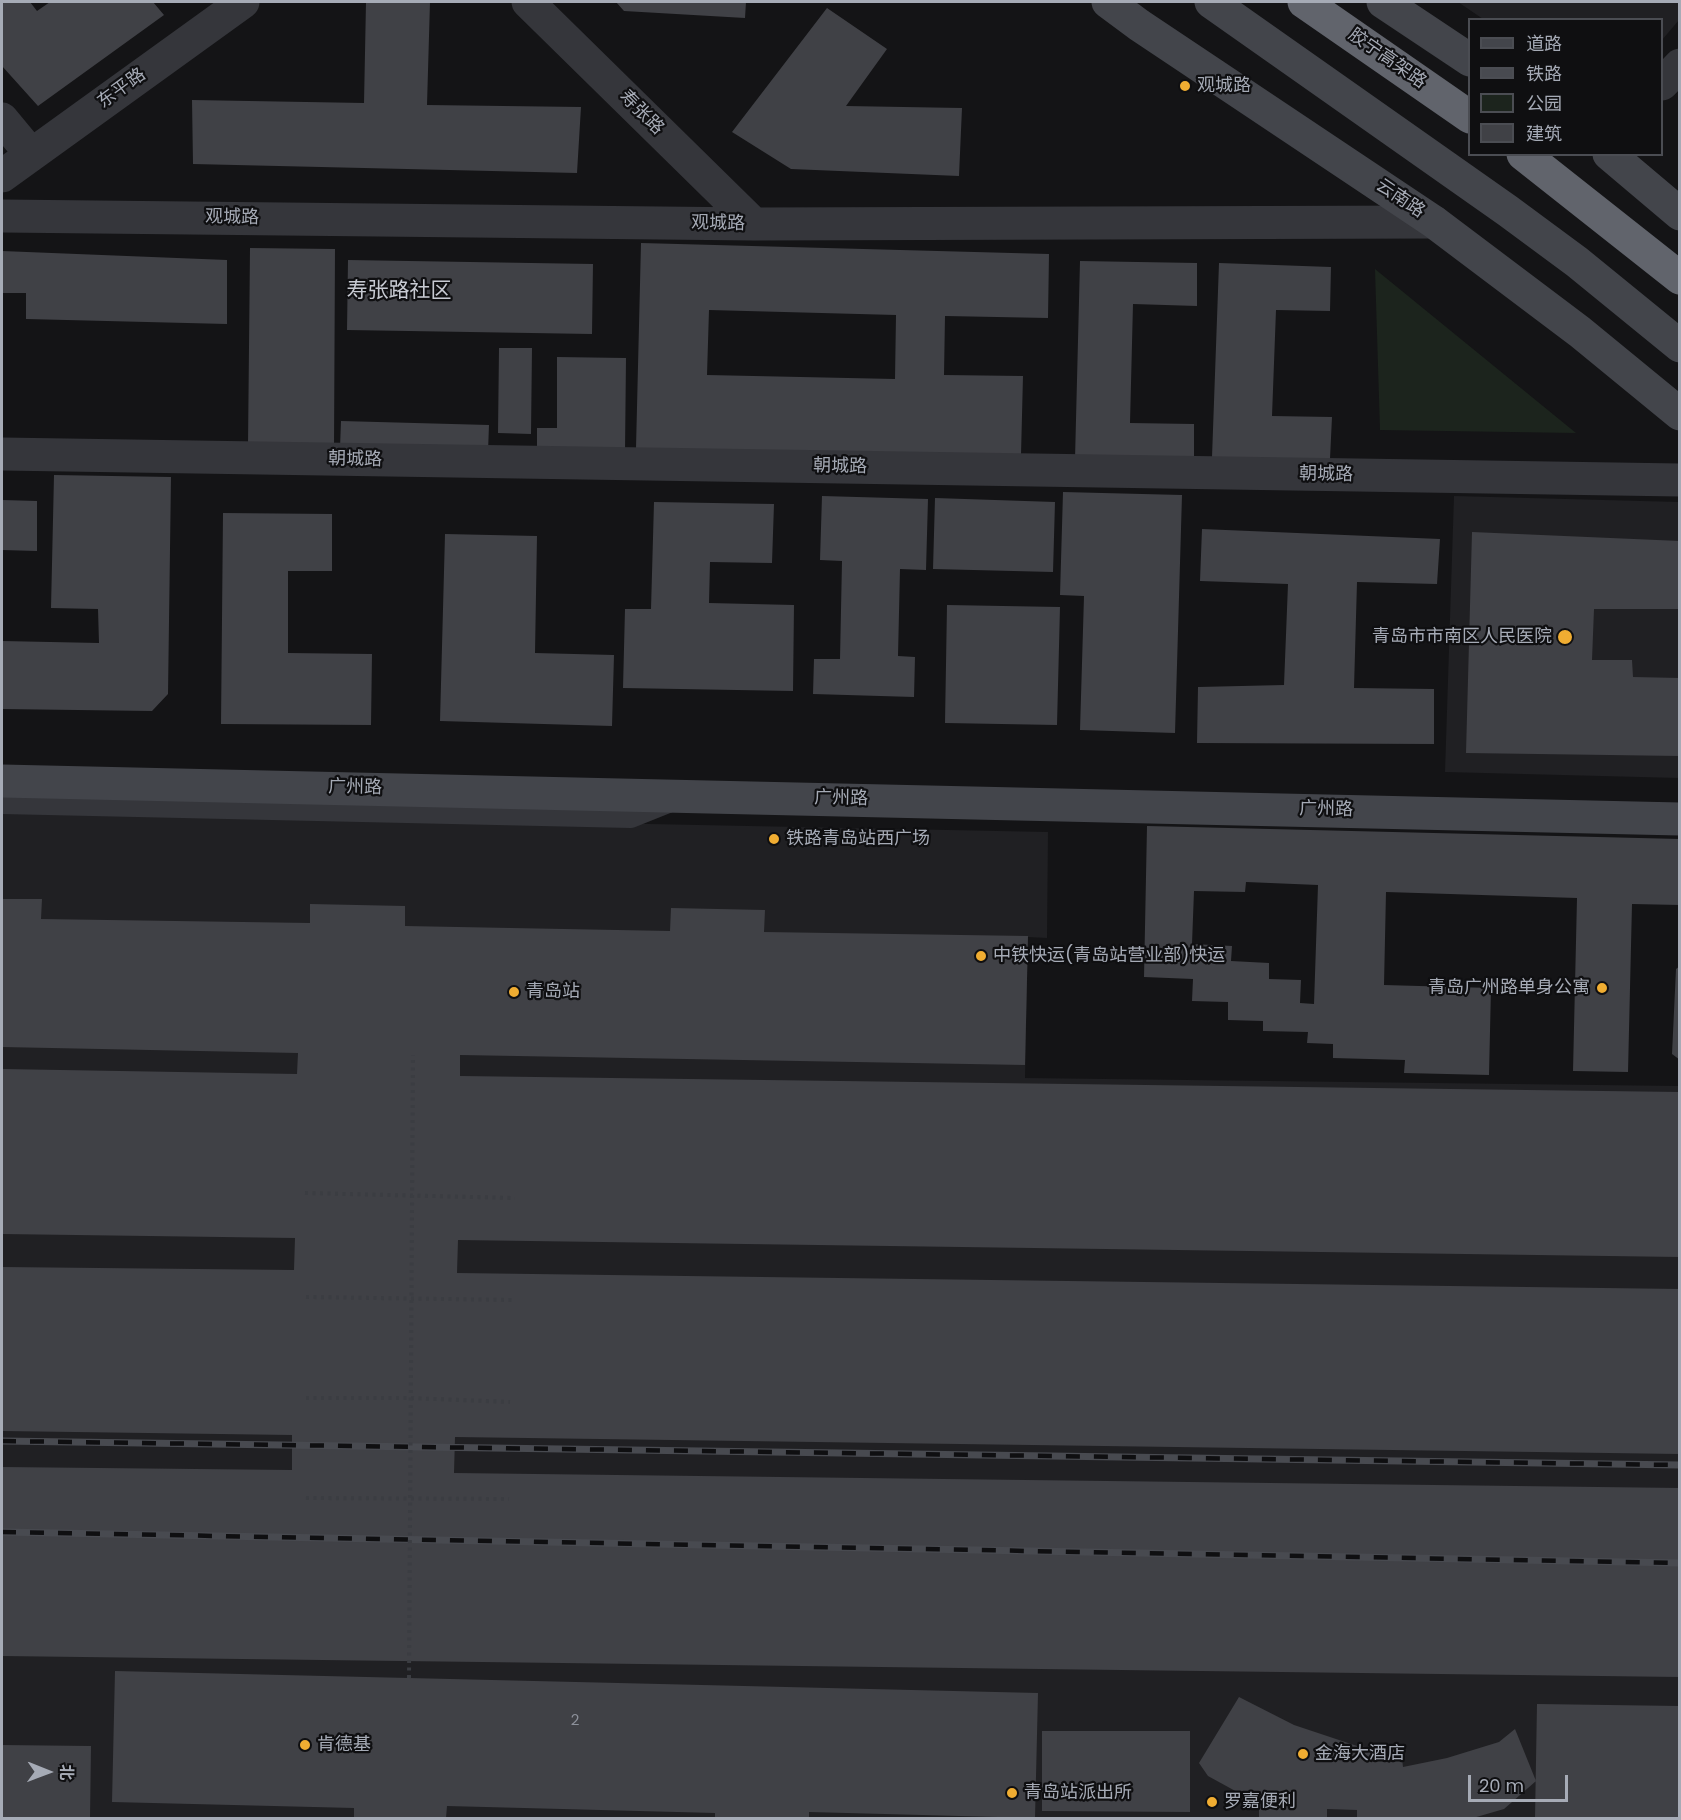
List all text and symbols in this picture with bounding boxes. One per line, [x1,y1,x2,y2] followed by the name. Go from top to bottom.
[1468,18,1663,156] legend
[1344,24,1430,94] street label: 胶宁高架路
[1526,31,1562,56] text: 道路
[1526,61,1562,86] text: 铁路
[94,64,150,114] street label: 东平路
[1197,75,1251,97] place label: 观城路
[1178,79,1192,93] marker: 观城路
[614,86,668,140] street label: 寿张路
[1526,91,1562,116] text: 公园
[1526,121,1562,146] text: 建筑
[1372,175,1428,223] street label: 云南路
[205,207,259,229] street label: 观城路
[691,213,745,235] street label: 观城路
[347,279,451,305] district label: 寿张路社区
[328,449,382,471] street label: 朝城路
[813,456,867,478] street label: 朝城路
[1299,464,1353,486] street label: 朝城路
[1372,626,1552,648] place label: 青岛市市南区人民医院
[1556,628,1574,646] marker: 青岛市市南区人民医院
[328,777,382,799] street label: 广州路
[814,788,868,810] street label: 广州路
[1299,799,1353,821] street label: 广州路
[786,828,930,850] place label: 铁路青岛站西广场
[767,832,781,846] marker: 铁路青岛站西广场
[993,945,1225,967] place label: 中铁快运(青岛站营业部)快运
[974,949,988,963] marker: 中铁快运(青岛站营业部)快运
[1428,977,1590,999] place label: 青岛广州路单身公寓
[526,981,580,1003] place label: 青岛站
[1595,981,1609,995] marker: 青岛广州路单身公寓
[507,985,521,999] marker: 青岛站
[571,1712,579,1730] house number: 2
[317,1734,371,1756] place label: 肯德基
[298,1738,312,1752] marker: 肯德基
[18,1742,78,1802] north arrow
[1315,1743,1405,1765] place label: 金海大酒店
[1296,1747,1310,1761] marker: 金海大酒店
[1471,1763,1572,1801] scale bar
[55,1764,78,1781] text: 北
[1479,1773,1524,1798] text: 20 m
[1024,1782,1132,1804] place label: 青岛站派出所
[1005,1786,1019,1800] marker: 青岛站派出所
[1224,1791,1296,1813] place label: 罗嘉便利
[1205,1795,1219,1809] marker: 罗嘉便利

